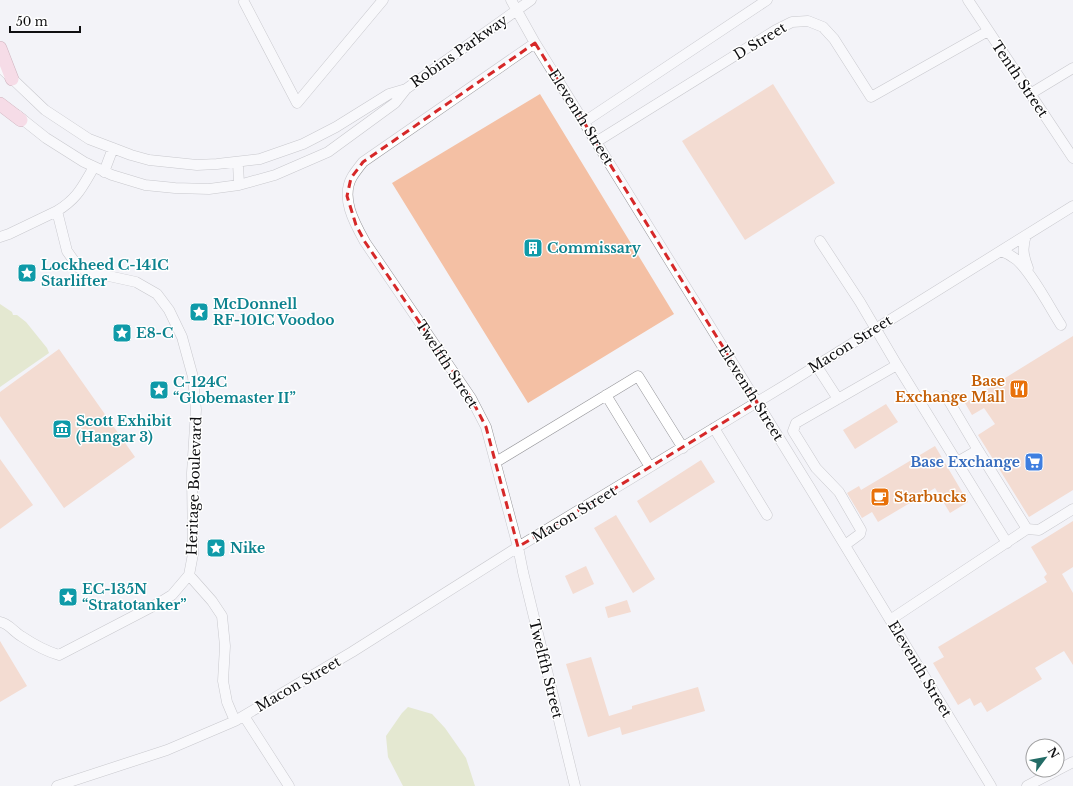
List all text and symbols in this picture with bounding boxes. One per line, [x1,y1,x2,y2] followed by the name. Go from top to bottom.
[10,8,80,34] scale bar
[407,11,511,91] street label: Robins Parkway
[16,14,48,29] text: 50 m
[730,18,790,64] street label: D Street
[988,37,1053,121] street label: Tenth Street
[544,66,618,169] street label: Eleventh Street
[522,237,544,259] building icon: Commissary
[547,239,642,257] place label: Commissary
[41,256,169,290] place label: Lockheed C-141C Starlifter
[16,262,38,284] place icon: Lockheed C-141C Starlifter
[213,295,334,329] place label: McDonnell RF-101C Voodoo
[188,301,210,323] place icon: McDonnell RF-101C Voodoo
[805,311,896,377] street label: Macon Street
[412,317,483,412] street label: Twelfth Street
[111,322,133,344] place icon: E8-C
[136,324,174,342] place label: E8-C
[714,342,788,445] street label: Eleventh Street
[895,372,1005,406] place label: Base Exchange Mall
[173,373,296,407] place label: C-124C “Globemaster II”
[1008,378,1030,400] restaurant icon: Base Exchange Mall
[148,379,170,401] place icon: C-124C “Globemaster II”
[76,412,172,446] place label: Scott Exhibit (Hangar 3)
[183,416,205,556] street label: Heritage Boulevard
[51,418,73,440] museum icon: Scott Exhibit (Hangar 3)
[1023,451,1045,473] supermarket icon: Base Exchange
[910,453,1020,471] place label: Base Exchange
[528,481,620,546] street label: Macon Street
[869,486,891,508] cafe icon: Starbucks
[894,488,967,506] place label: Starbucks
[205,537,227,559] place icon: Nike
[230,539,265,557] place label: Nike
[82,580,186,614] place label: EC-135N “Stratotanker”
[57,586,79,608] place icon: EC-135N “Stratotanker”
[884,617,956,721] street label: Eleventh Street
[525,618,567,721] street label: Twelfth Street
[252,652,344,716] street label: Macon Street
[1025,738,1065,778] north arrow
[1045,745,1063,761] text: N

